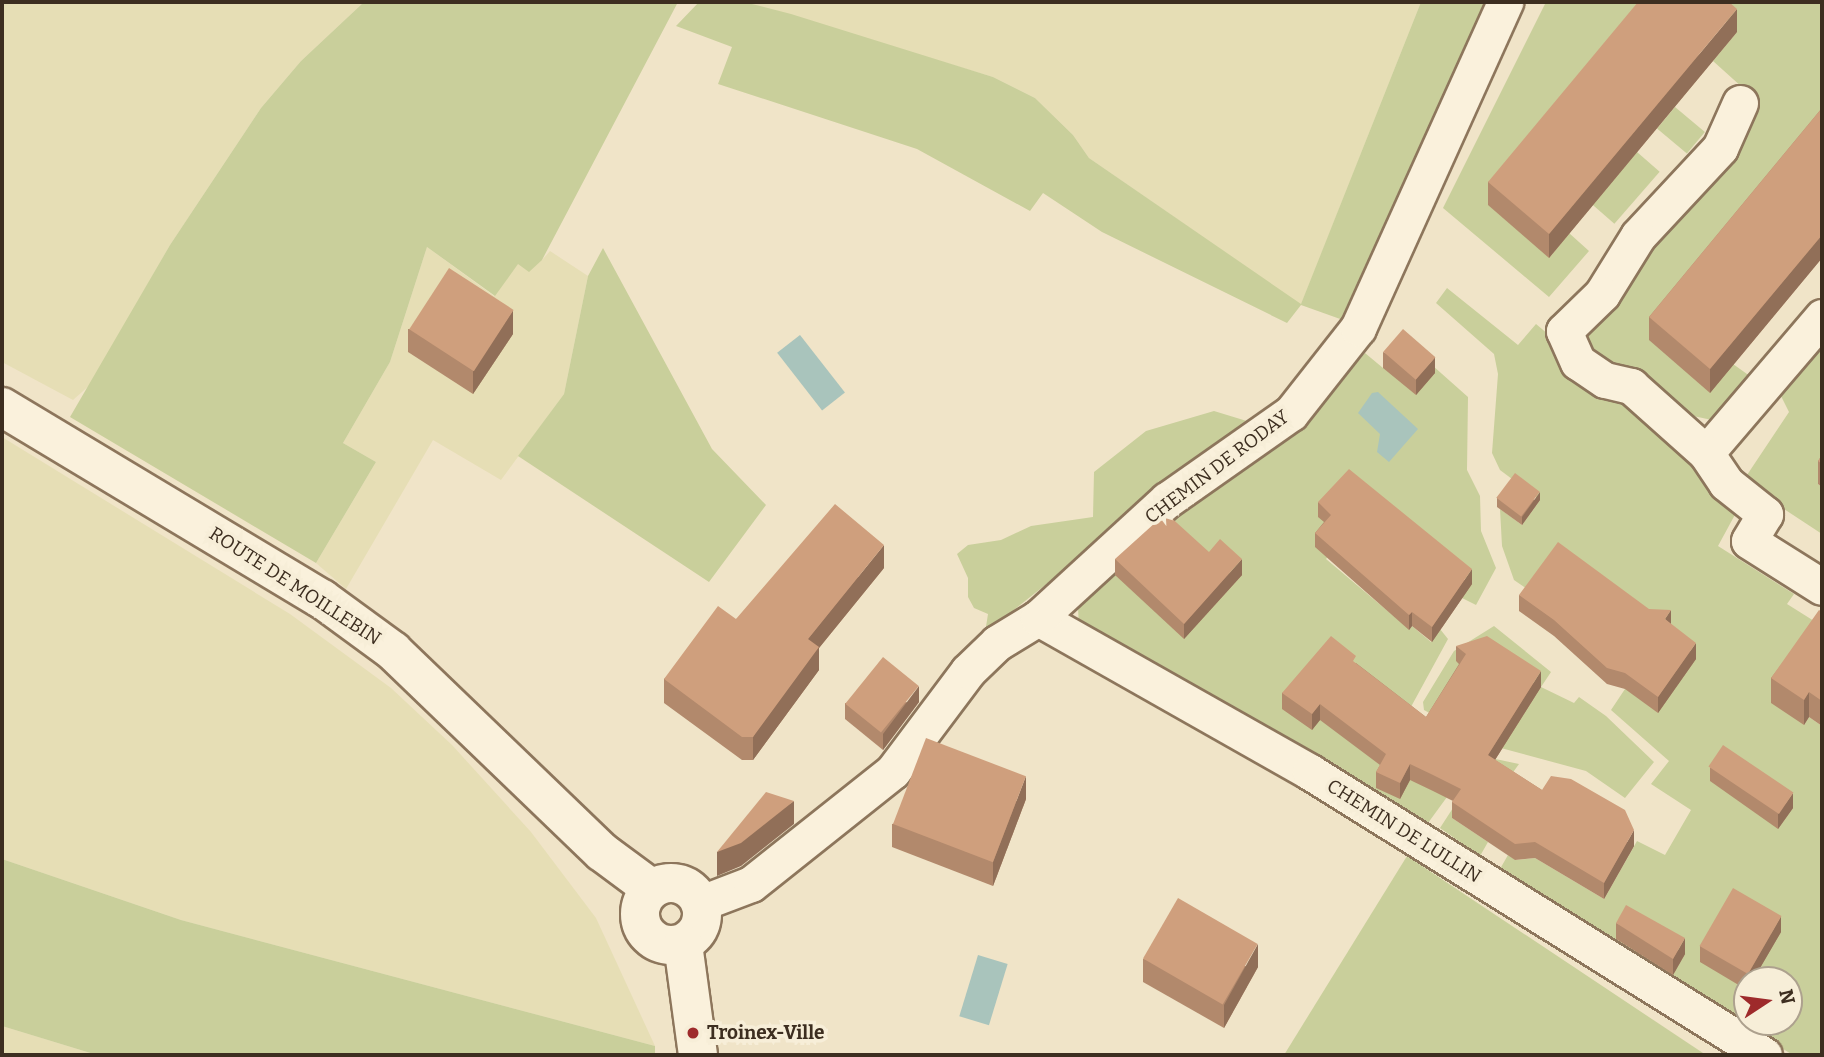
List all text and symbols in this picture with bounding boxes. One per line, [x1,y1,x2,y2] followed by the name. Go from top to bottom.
[1140,405,1294,529] street label: CHEMIN DE RODAY
[205,522,385,650] street label: ROUTE DE MOILLEBIN
[1323,774,1485,888] street label: CHEMIN DE LULLIN
[1733,966,1803,1036] north arrow
[1774,987,1800,1006] text: N
[707,1022,825,1044] place label: Troinex-Ville
[685,1025,701,1041] marker: Troinex-Ville

